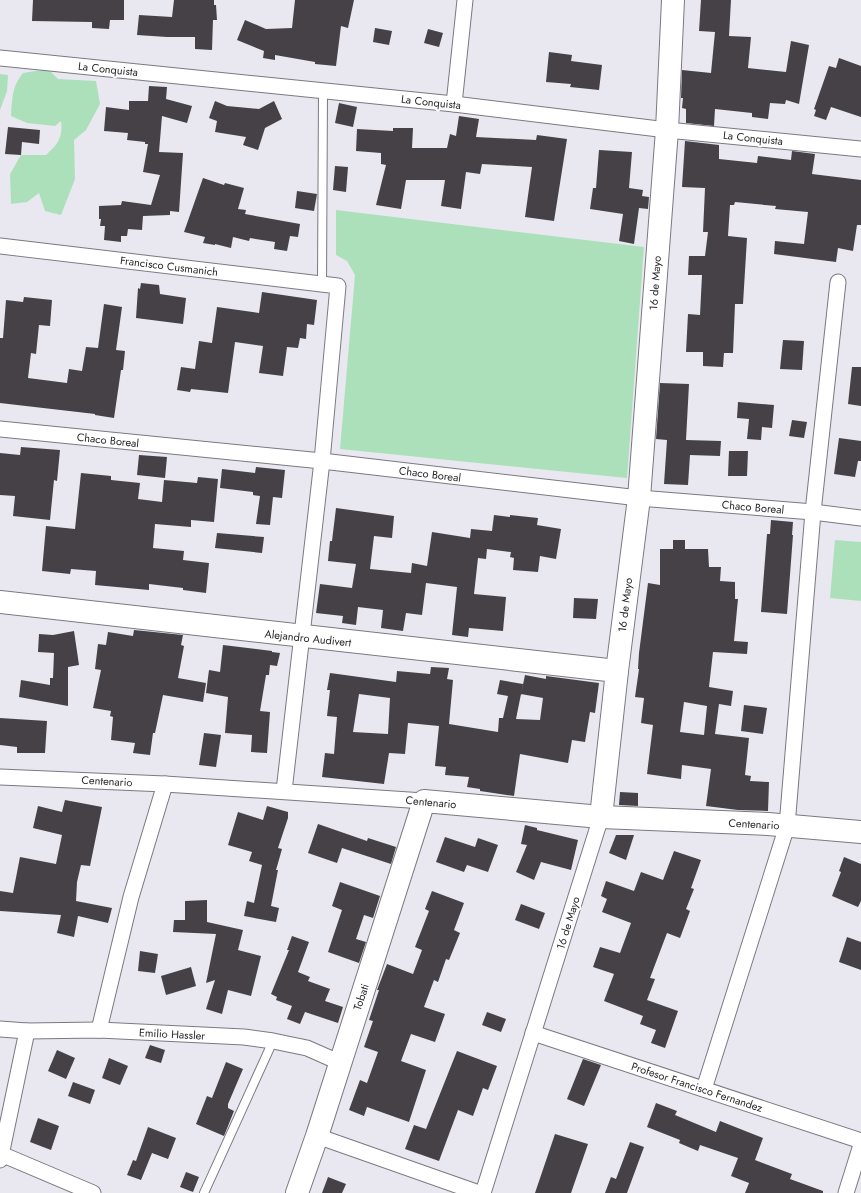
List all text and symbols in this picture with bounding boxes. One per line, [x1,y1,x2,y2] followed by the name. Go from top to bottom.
[77,58,139,80] street label: La Conquista
[400,91,462,113] street label: La Conquista
[722,127,784,149] street label: La Conquista
[119,252,219,280] street label: Francisco Cusmanich
[645,255,665,311] street label: 16 de Mayo
[76,429,140,451] street label: Chaco Boreal
[398,462,462,486] street label: Chaco Boreal
[721,496,785,518] street label: Chaco Boreal
[614,577,636,633] street label: 16 de Mayo
[264,625,353,651] street label: Alejandro Audivert
[81,772,133,790] street label: Centenario
[405,792,457,812] street label: Centenario
[728,815,780,833] street label: Centenario
[552,895,584,951] street label: 16 de Mayo
[349,982,373,1012] street label: Tobati
[139,1024,206,1044] street label: Emilio Hassler
[629,1058,765,1116] street label: Profesor Francisco Fernandez

